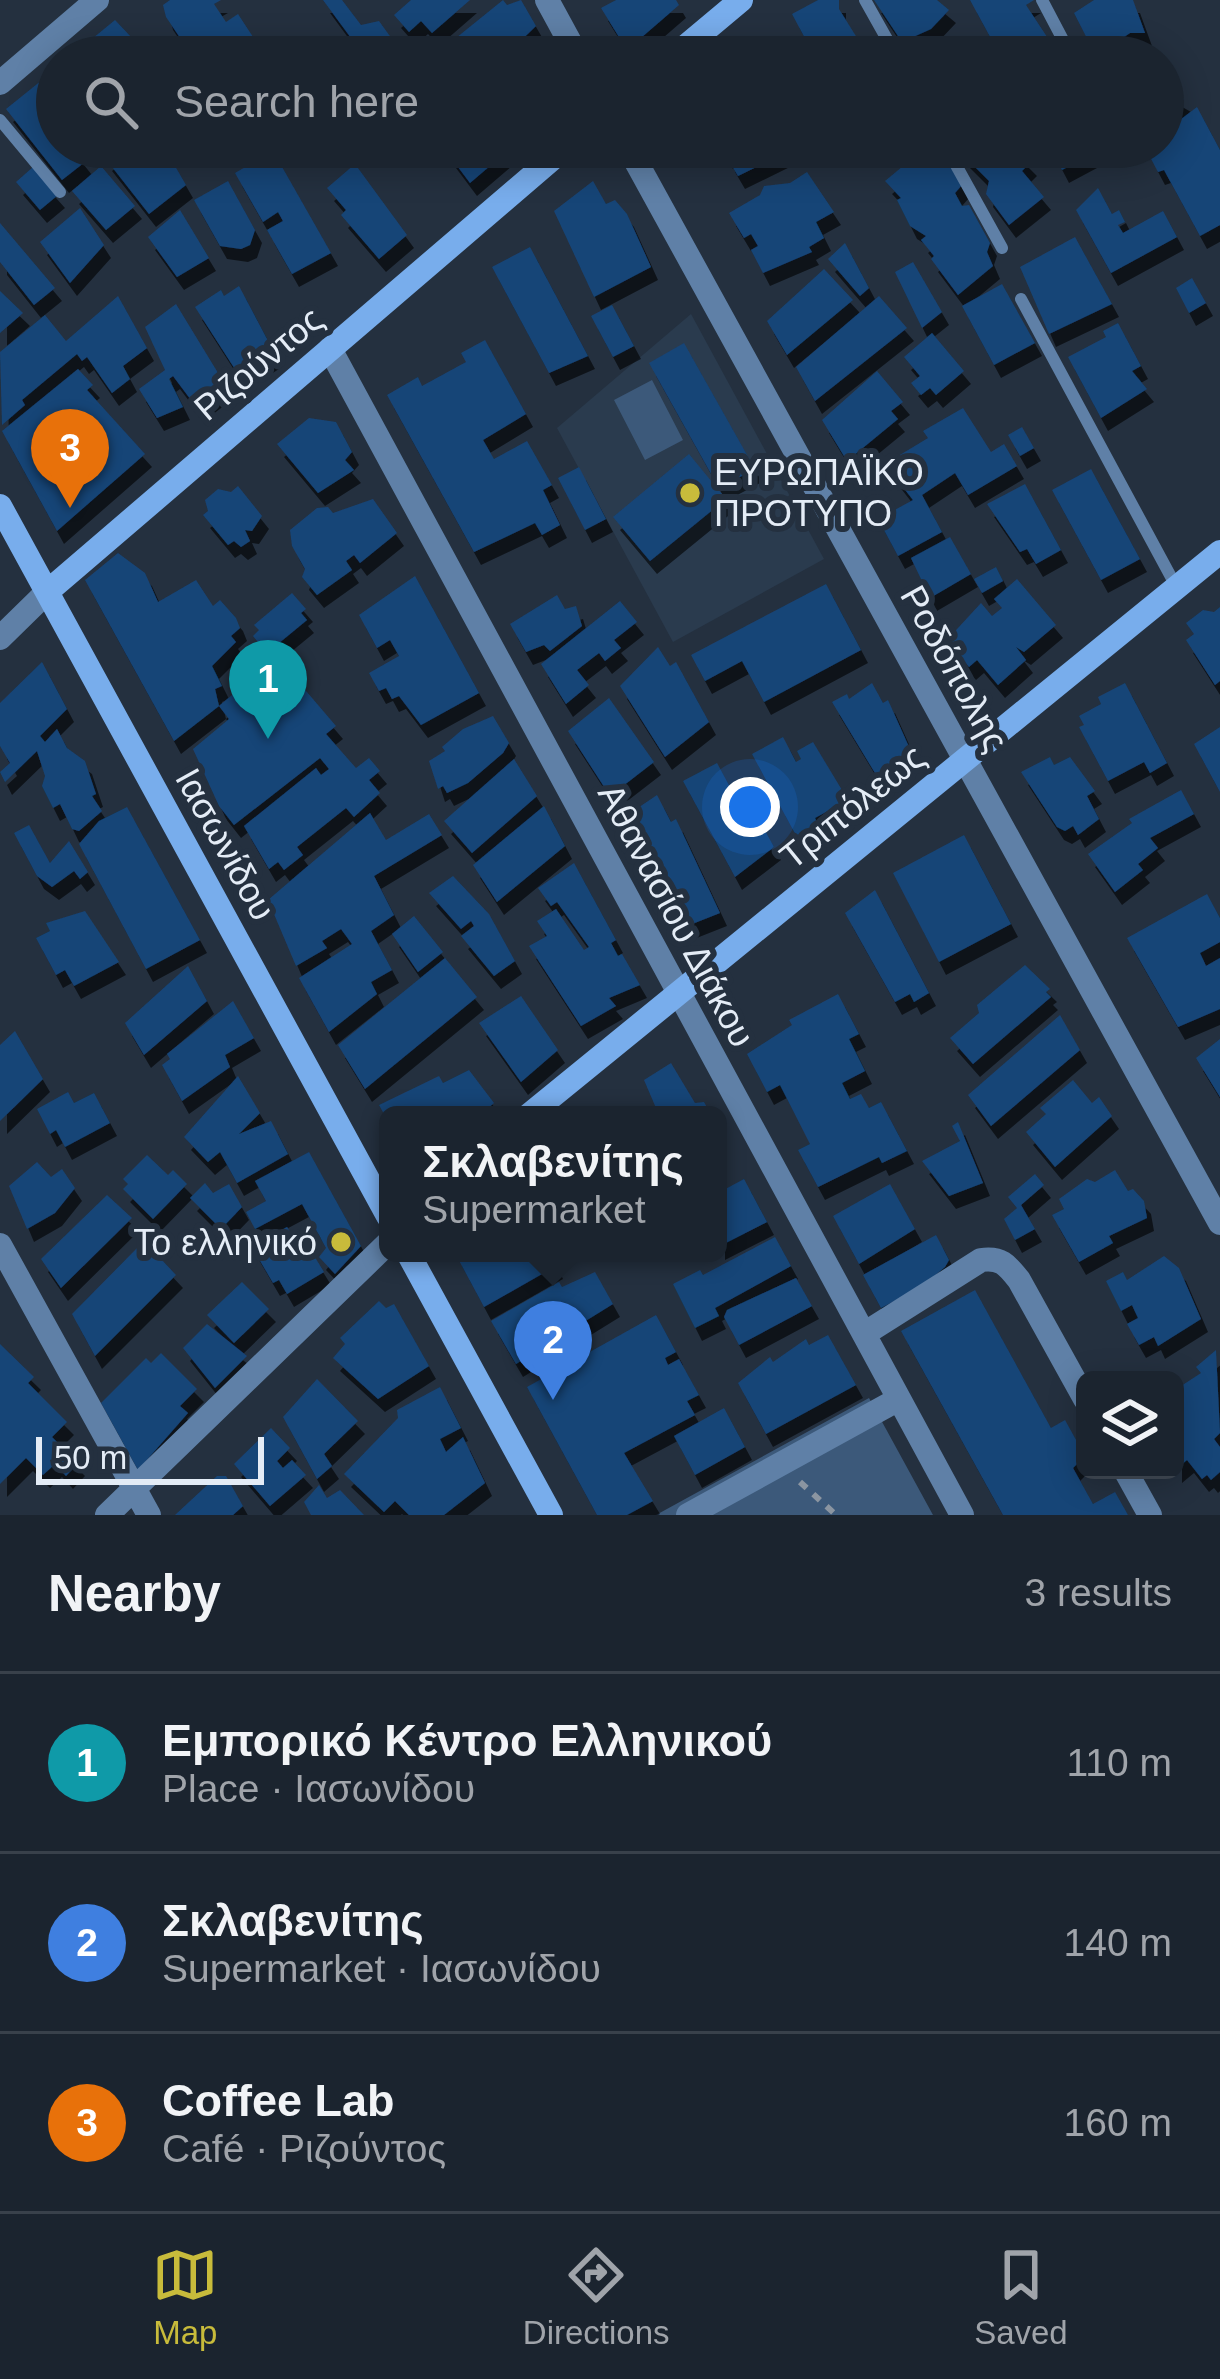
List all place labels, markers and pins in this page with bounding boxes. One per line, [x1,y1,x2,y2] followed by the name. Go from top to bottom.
[31,409,109,508] pin: 3
[714,452,924,534] place label: ΕΥΡΩΠΑΪΚΟ ΠΡΟΤΥΠΟ
[677,480,703,506] marker: ΕΥΡΩΠΑΪΚΟ ΠΡΟΤΥΠΟ
[229,640,307,739] pin: 1
[133,1222,317,1263] place label: Το ελληνικό
[328,1229,354,1255] marker: Το ελληνικό
[514,1301,592,1400] pin: 2

